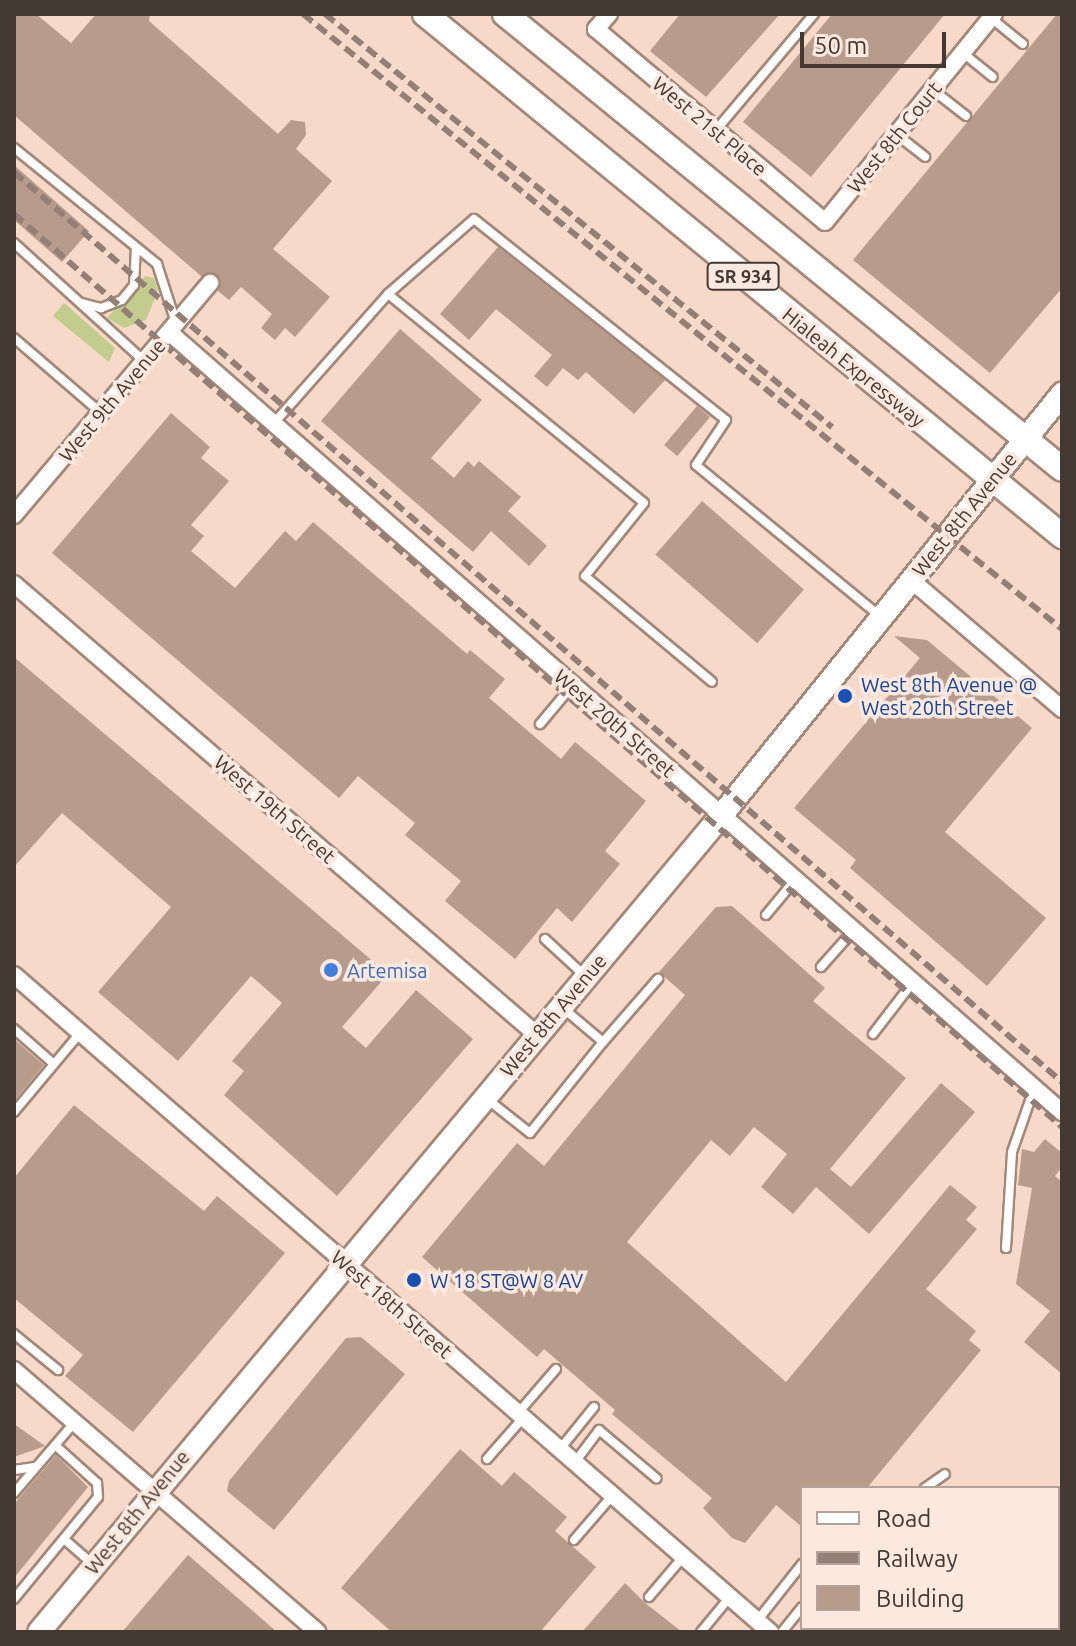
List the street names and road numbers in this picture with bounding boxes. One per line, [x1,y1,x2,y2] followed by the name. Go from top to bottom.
[648,71,772,181] street label: West 21st Place
[842,76,946,198] street label: West 8th Court
[705,262,781,290] road number: SR 934
[778,302,930,432] street label: Hialeah Expressway
[54,334,170,466] street label: West 9th Avenue
[907,447,1021,581] street label: West 8th Avenue
[550,664,680,782] street label: West 20th Street
[210,750,340,868] street label: West 19th Street
[495,949,611,1081] street label: West 8th Avenue
[327,1245,457,1363] street label: West 18th Street
[80,1445,194,1579] street label: West 8th Avenue

